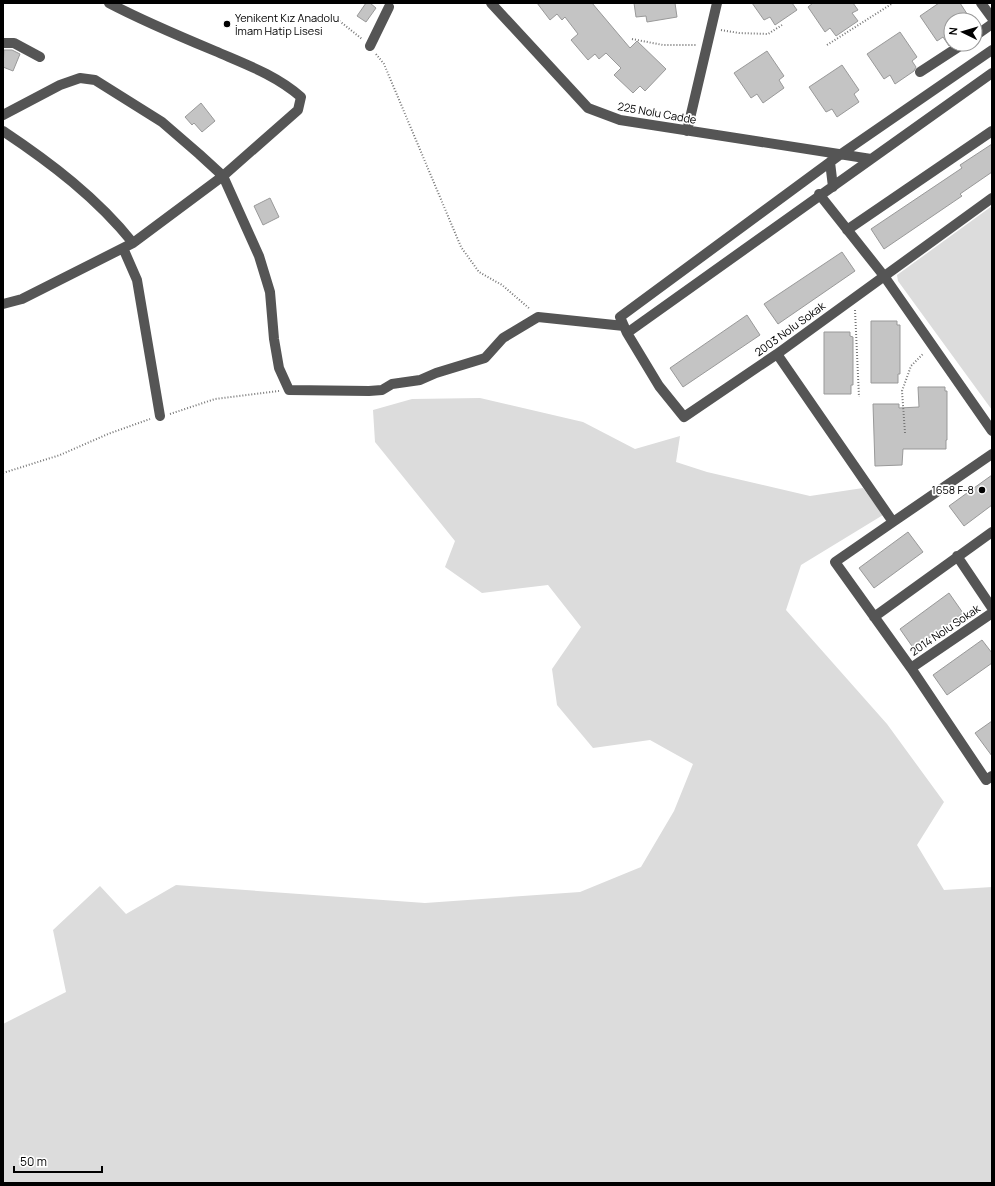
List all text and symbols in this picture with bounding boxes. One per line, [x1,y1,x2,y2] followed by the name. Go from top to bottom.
[235,10,339,38] place label: Yenikent Kız Anadolu İmam Hatip Lisesi
[943,12,983,52] north arrow
[222,19,232,29] marker: Yenikent Kız Anadolu İmam Hatip Lisesi
[945,26,960,36] text: N
[616,98,698,127] street label: 225 Nolu Cadde
[751,298,828,359] street label: 2003 Nolu Sokak
[931,482,974,497] place label: 1658 F-8
[977,485,987,495] marker: 1658 F-8
[907,600,983,659] street label: 2014 Nolu Sokak
[14,1148,102,1174] scale bar
[20,1153,47,1170] text: 50 m

